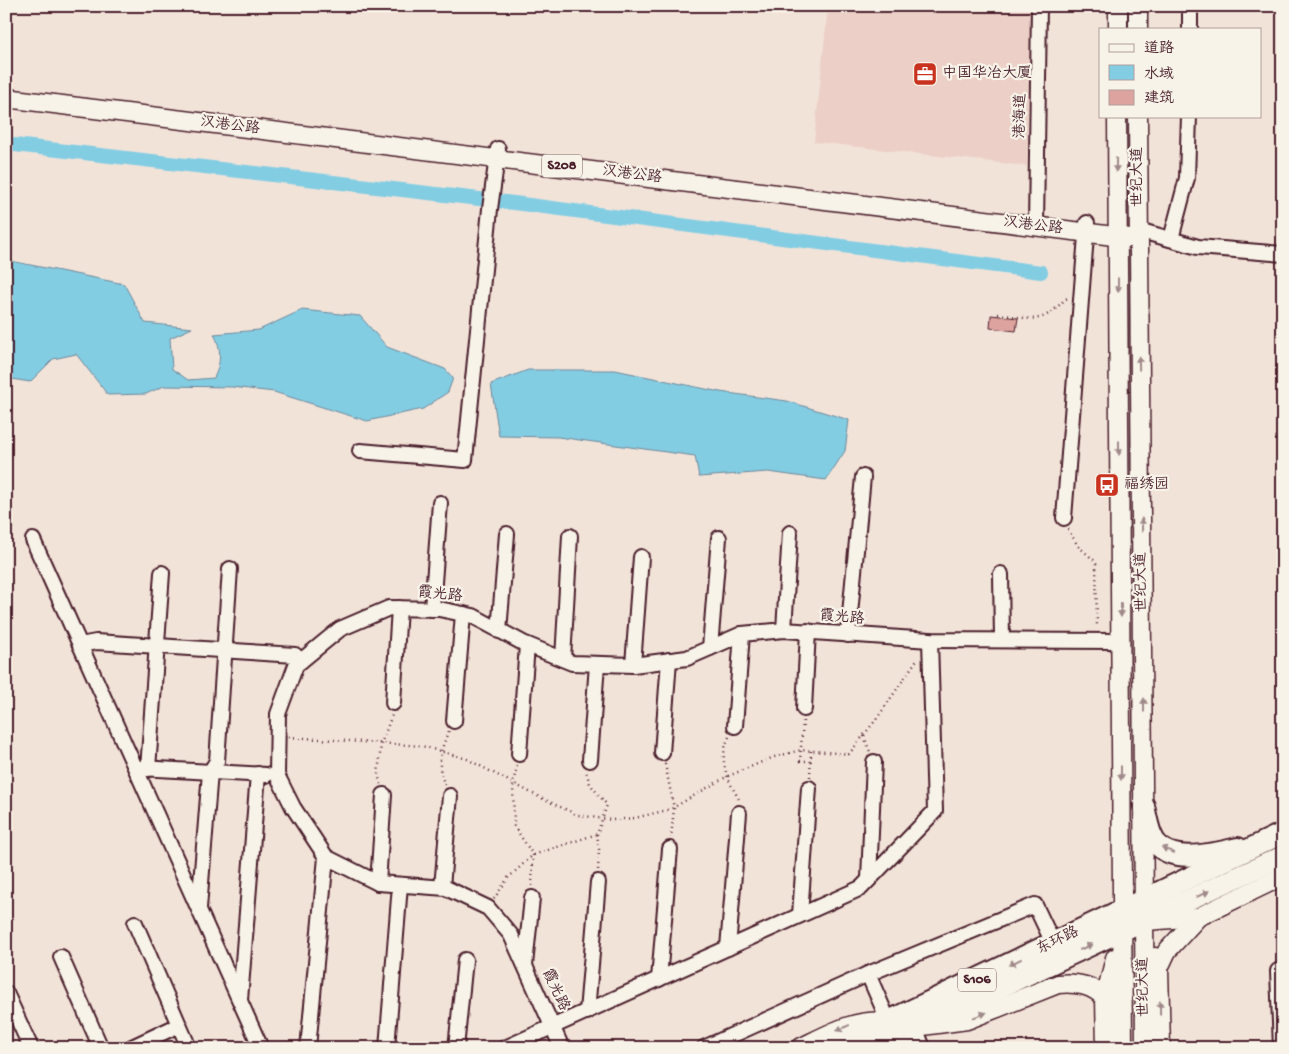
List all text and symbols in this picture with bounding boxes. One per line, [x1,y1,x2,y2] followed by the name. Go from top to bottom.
[1099,28,1262,118] legend
[1144,40,1174,58] text: 道路
[912,61,938,87] office icon: 中国华冶大厦
[942,65,1032,83] place label: 中国华冶大厦
[1144,66,1174,84] text: 水域
[1144,90,1174,108] text: 建筑
[1012,93,1030,139] street label: 港海道
[199,113,261,139] street label: 汉港公路
[1129,147,1147,207] street label: 世纪大道
[542,154,582,178] road number: S208
[1112,157,1120,173] one-way arrow
[601,162,663,188] street label: 汉港公路
[1002,213,1064,239] street label: 汉港公路
[1114,277,1122,293] one-way arrow
[1135,355,1143,371] one-way arrow
[1115,440,1123,456] one-way arrow
[1094,472,1120,498] bus stop icon: 福绣园
[1124,476,1169,494] place label: 福绣园
[1137,517,1145,533] one-way arrow
[1132,552,1152,612] street label: 世纪大道
[417,583,463,606] street label: 霞光路
[1117,602,1125,618] one-way arrow
[819,606,865,629] street label: 霞光路
[1139,697,1147,713] one-way arrow
[1117,765,1125,781] one-way arrow
[1160,845,1175,854] one-way arrow
[1196,890,1210,898] one-way arrow
[1034,923,1082,959] street label: 东环路
[1079,943,1093,951] one-way arrow
[1007,957,1022,966] one-way arrow
[1134,957,1154,1017] street label: 世纪大道
[537,965,574,1014] street label: 霞光路
[958,968,996,992] road number: S106
[1156,999,1164,1015] one-way arrow
[973,1011,988,1019] one-way arrow
[836,1024,850,1032] one-way arrow

